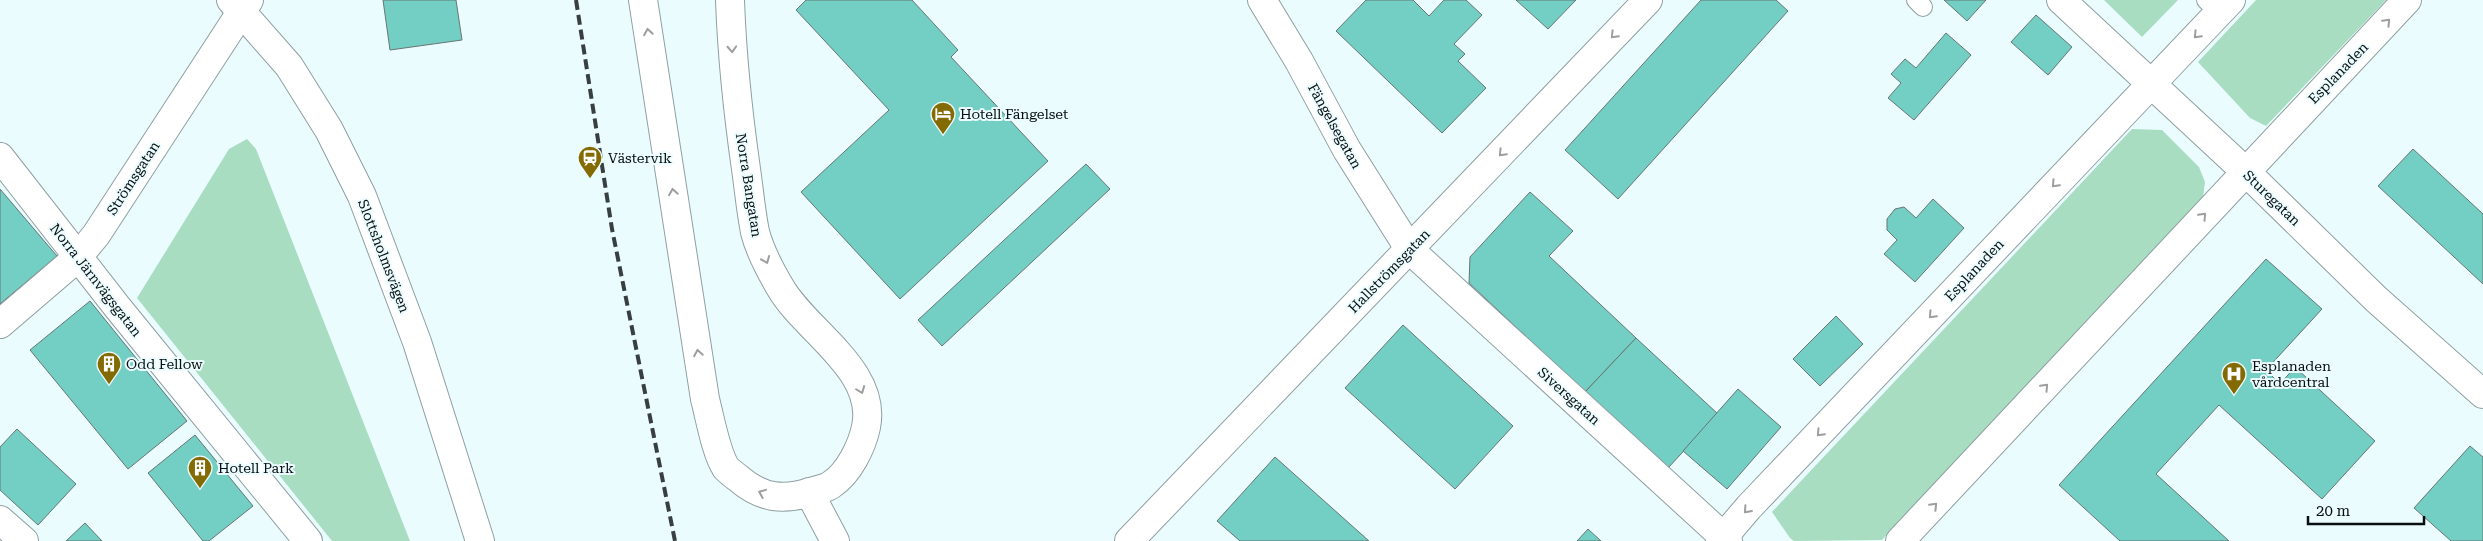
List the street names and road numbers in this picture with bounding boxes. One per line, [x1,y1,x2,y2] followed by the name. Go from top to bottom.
[2305,39,2371,107] street label: Esplanaden
[1305,81,1365,171] street label: Fängelsegatan
[733,132,765,238] street label: Norra Bangatan
[103,138,163,218] street label: Strömsgatan
[2240,167,2304,229] street label: Sturegatan
[355,197,413,315] street label: Slottsholmsvägen
[47,220,145,340] street label: Norra Järnvägsgatan
[1345,226,1433,316] street label: Hallströmsgatan
[1941,236,2007,304] street label: Esplanaden
[1535,364,1603,428] street label: Siversgatan

